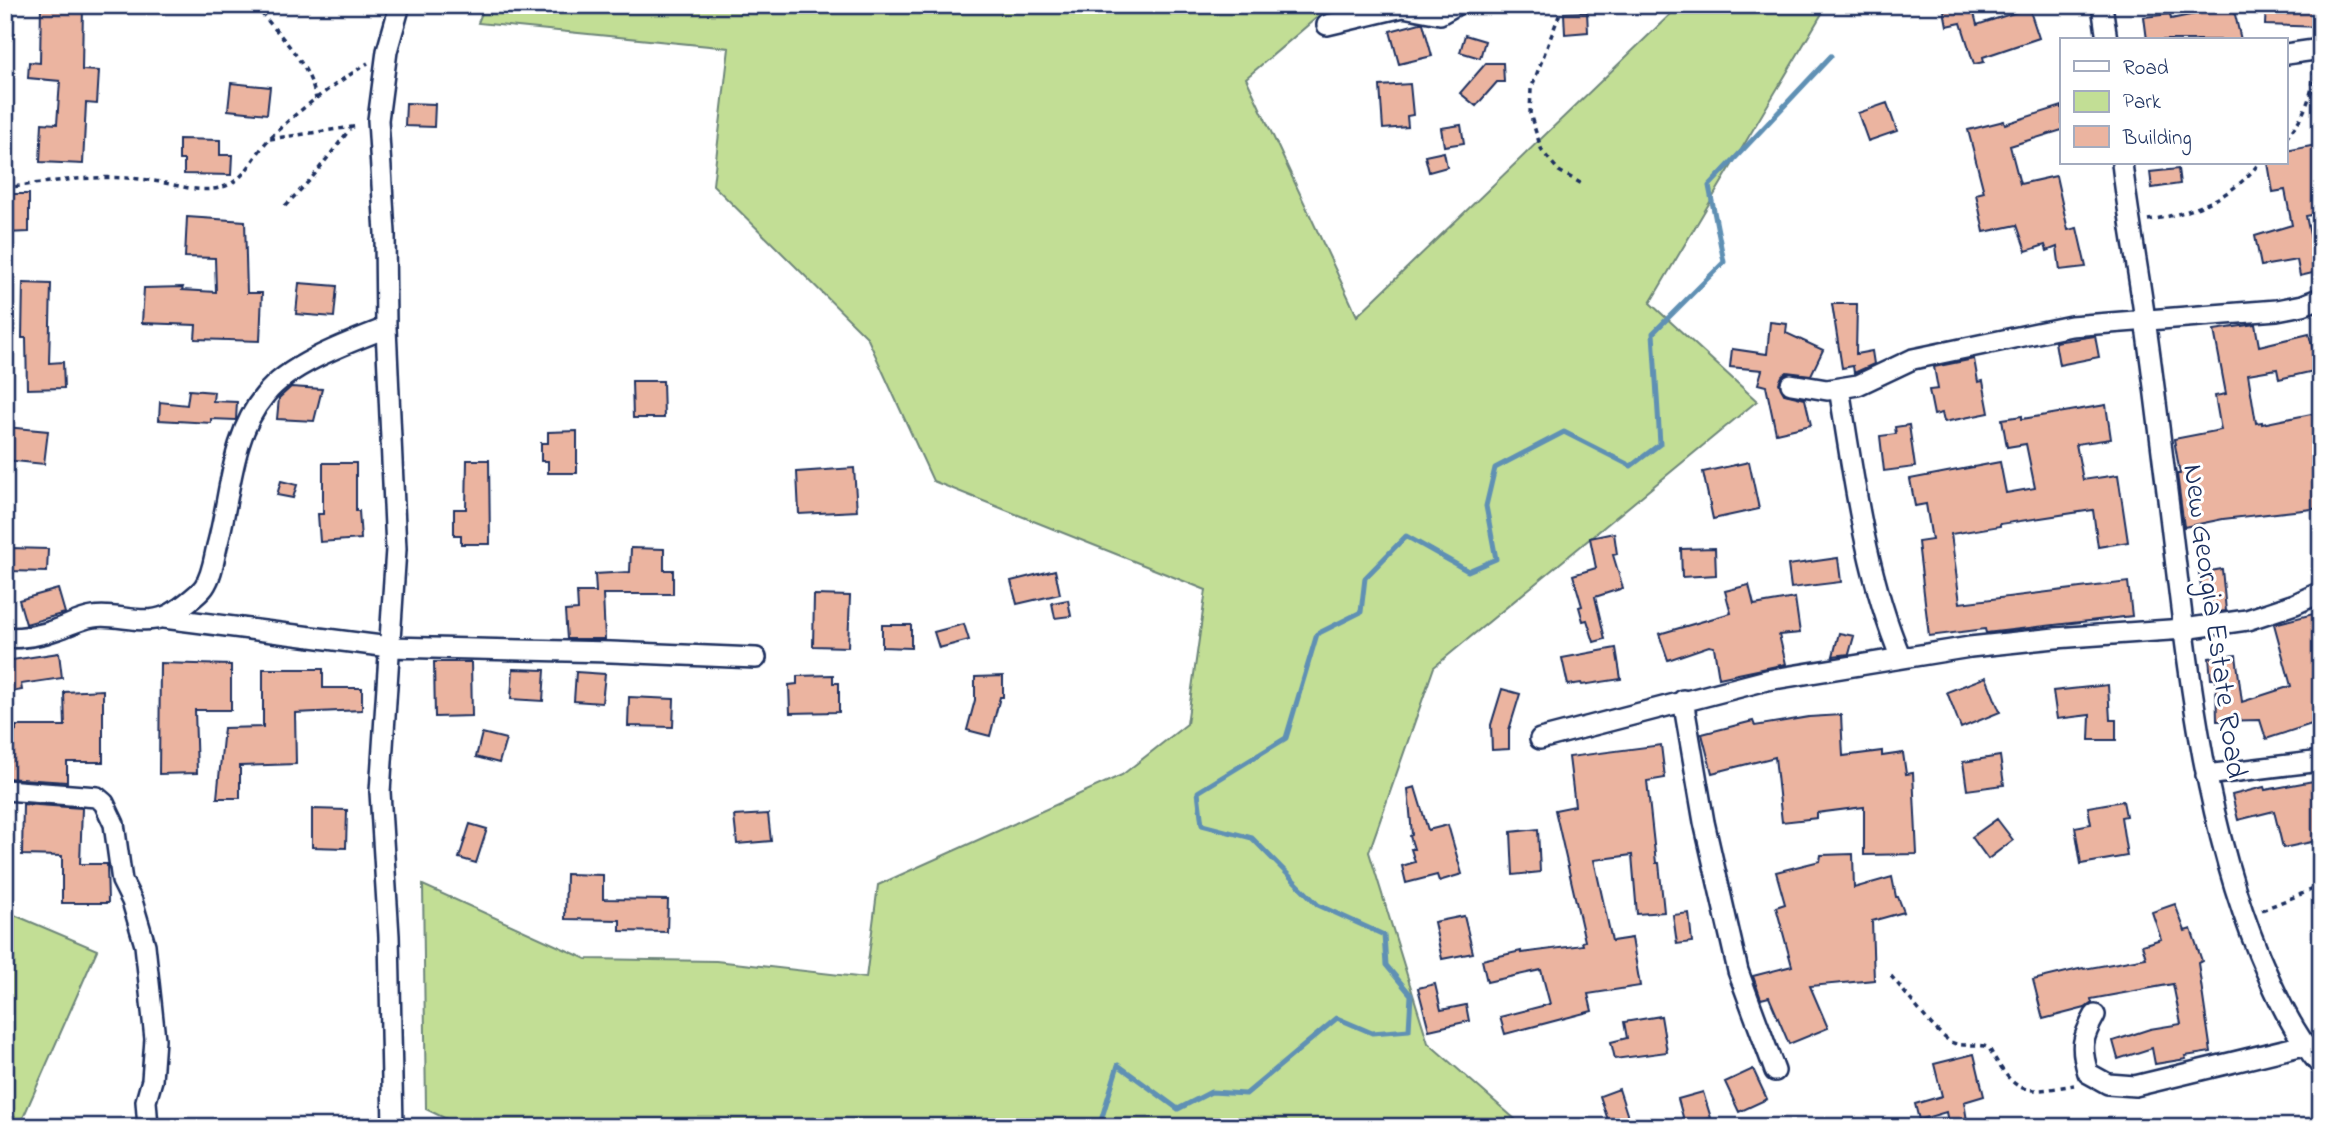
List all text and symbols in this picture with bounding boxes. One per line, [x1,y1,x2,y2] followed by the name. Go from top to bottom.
[2060,38,2288,164] legend
[2123,54,2169,84] text: Road
[2123,88,2162,118] text: Park
[2122,124,2192,156] text: Building
[2169,462,2257,781] street label: New Georgia Estate Road

